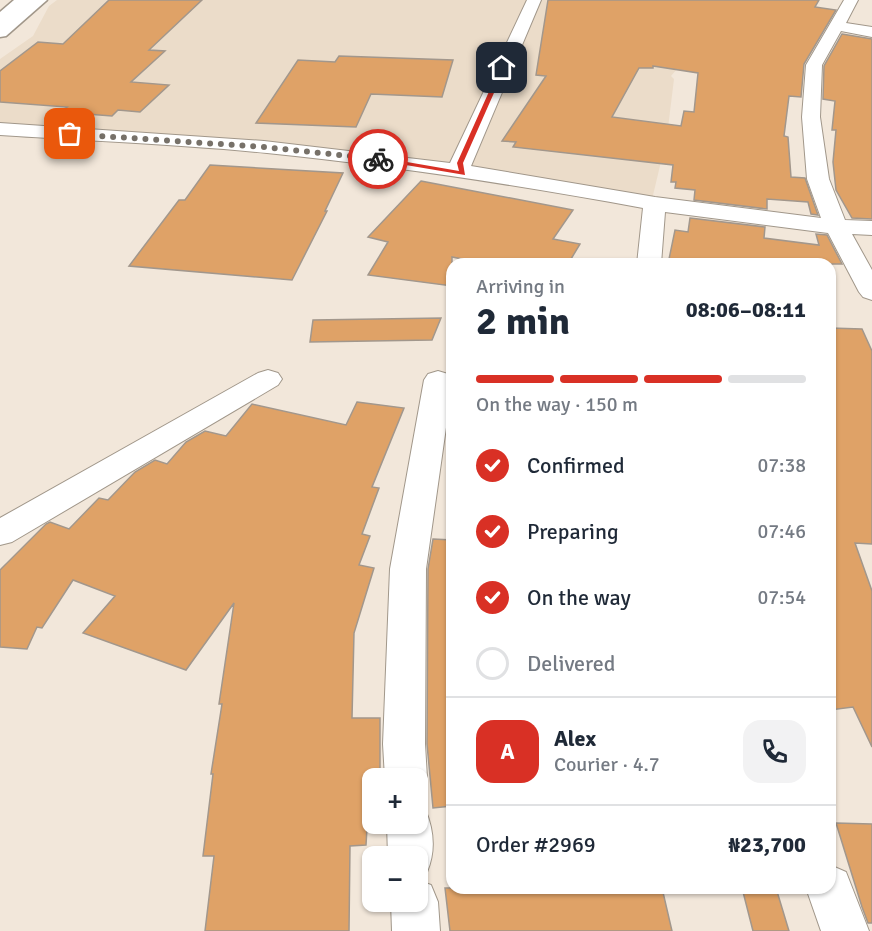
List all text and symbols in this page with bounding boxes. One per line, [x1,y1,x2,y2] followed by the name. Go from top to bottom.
[476,42,527,93] pin
[485,51,518,84] icon: home
[44,108,95,159] pin
[53,117,86,150] icon: bag
[348,129,408,189] courier
[362,143,395,176] icon: bike
[476,274,565,299] text: Arriving in
[686,296,806,323] text: 08:06–08:11
[476,297,570,345] text: 2 min
[476,392,638,417] text: On the way · 150 m
[476,449,509,482] icon: check
[527,452,625,479] text: Confirmed
[757,453,806,478] text: 07:38
[476,515,509,548] icon: check
[527,518,619,545] text: Preparing
[757,519,806,544] text: 07:46
[476,581,509,614] icon: check
[527,584,631,611] text: On the way
[757,585,806,610] text: 07:54
[527,650,615,677] text: Delivered
[743,720,806,783] button: phone
[554,725,596,752] text: Alex
[500,738,515,765] text: A
[554,752,660,777] text: Courier · 4.7
[362,768,428,912] map controls
[362,768,428,834] button: +
[476,831,596,858] text: Order #2969
[728,831,806,858] text: ₦23,700
[362,846,428,912] button: −

